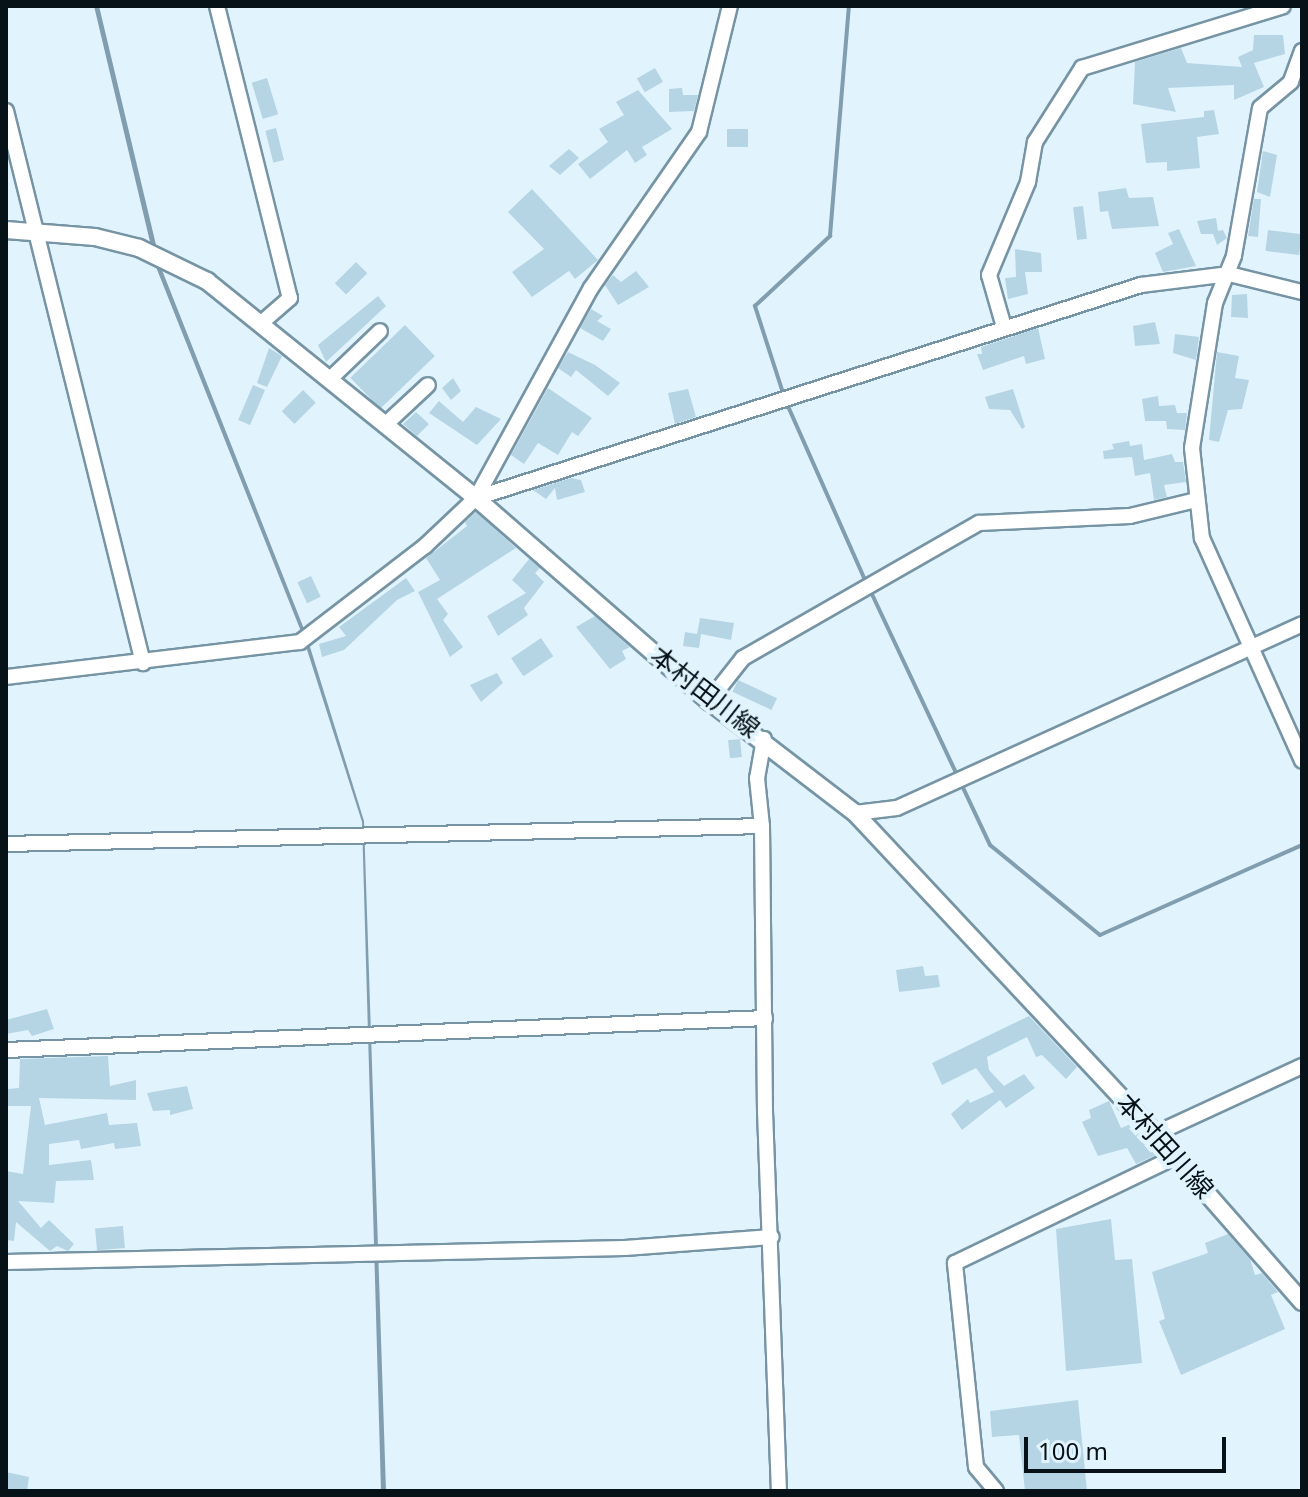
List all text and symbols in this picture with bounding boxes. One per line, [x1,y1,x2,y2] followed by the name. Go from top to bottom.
[644,640,766,744] street label: 本村田川線
[1110,1087,1220,1205] street label: 本村田川線
[1028,1421,1230,1471] scale bar
[1038,1434,1108,1467] text: 100 m

